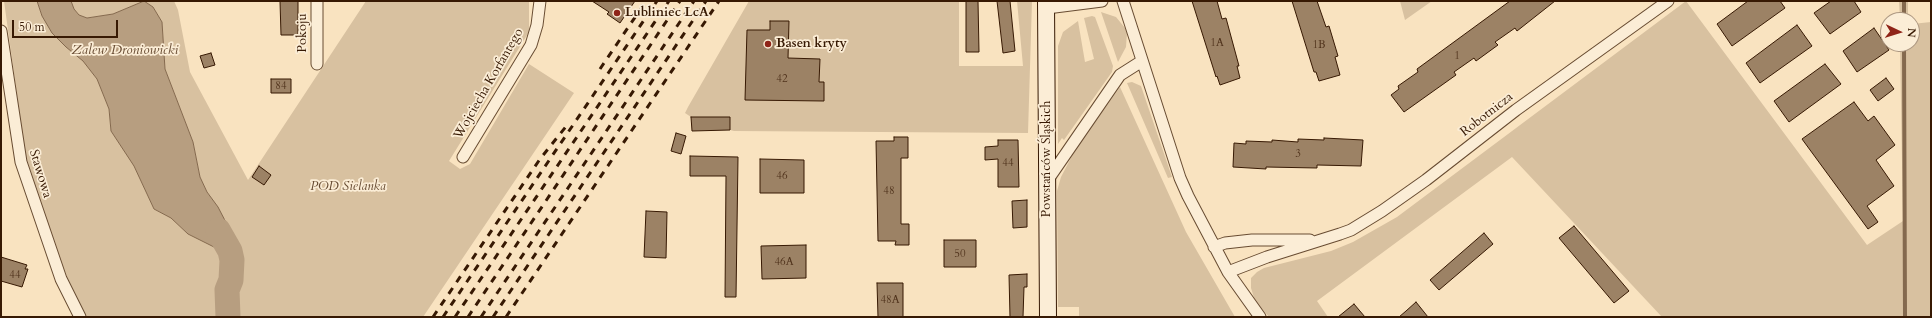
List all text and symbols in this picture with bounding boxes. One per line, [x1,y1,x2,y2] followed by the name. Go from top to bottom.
[625,5,709,21] place label: Lubliniec LcA
[612,8,622,18] marker: Lubliniec LcA
[14,12,120,38] scale bar
[1880,12,1920,52] north arrow
[295,13,311,53] street label: Pokoju
[19,19,45,35] text: 50 m
[451,26,527,142] street label: Wojciecha Korfantego
[1904,28,1919,38] text: N
[776,36,847,52] place label: Basen kryty
[1210,36,1224,50] house number: 1A
[1312,38,1326,52] house number: 1B
[763,39,773,49] marker: Basen kryty
[72,43,178,59] water label: Zalew Droniowicki
[1454,49,1460,63] house number: 1
[776,72,788,86] house number: 42
[275,79,287,93] house number: 84
[1458,90,1516,140] street label: Robotnicza
[1039,101,1055,217] street label: Powstańców Śląskich
[1295,147,1301,161] house number: 3
[25,148,55,200] street label: Stawowa
[1002,156,1014,170] house number: 44
[776,169,788,183] house number: 46
[310,179,386,195] park label: POD Sielanka
[883,184,895,198] house number: 48
[954,247,966,261] house number: 50
[774,255,794,269] house number: 46A
[9,268,21,282] house number: 44
[880,293,900,307] house number: 48A

